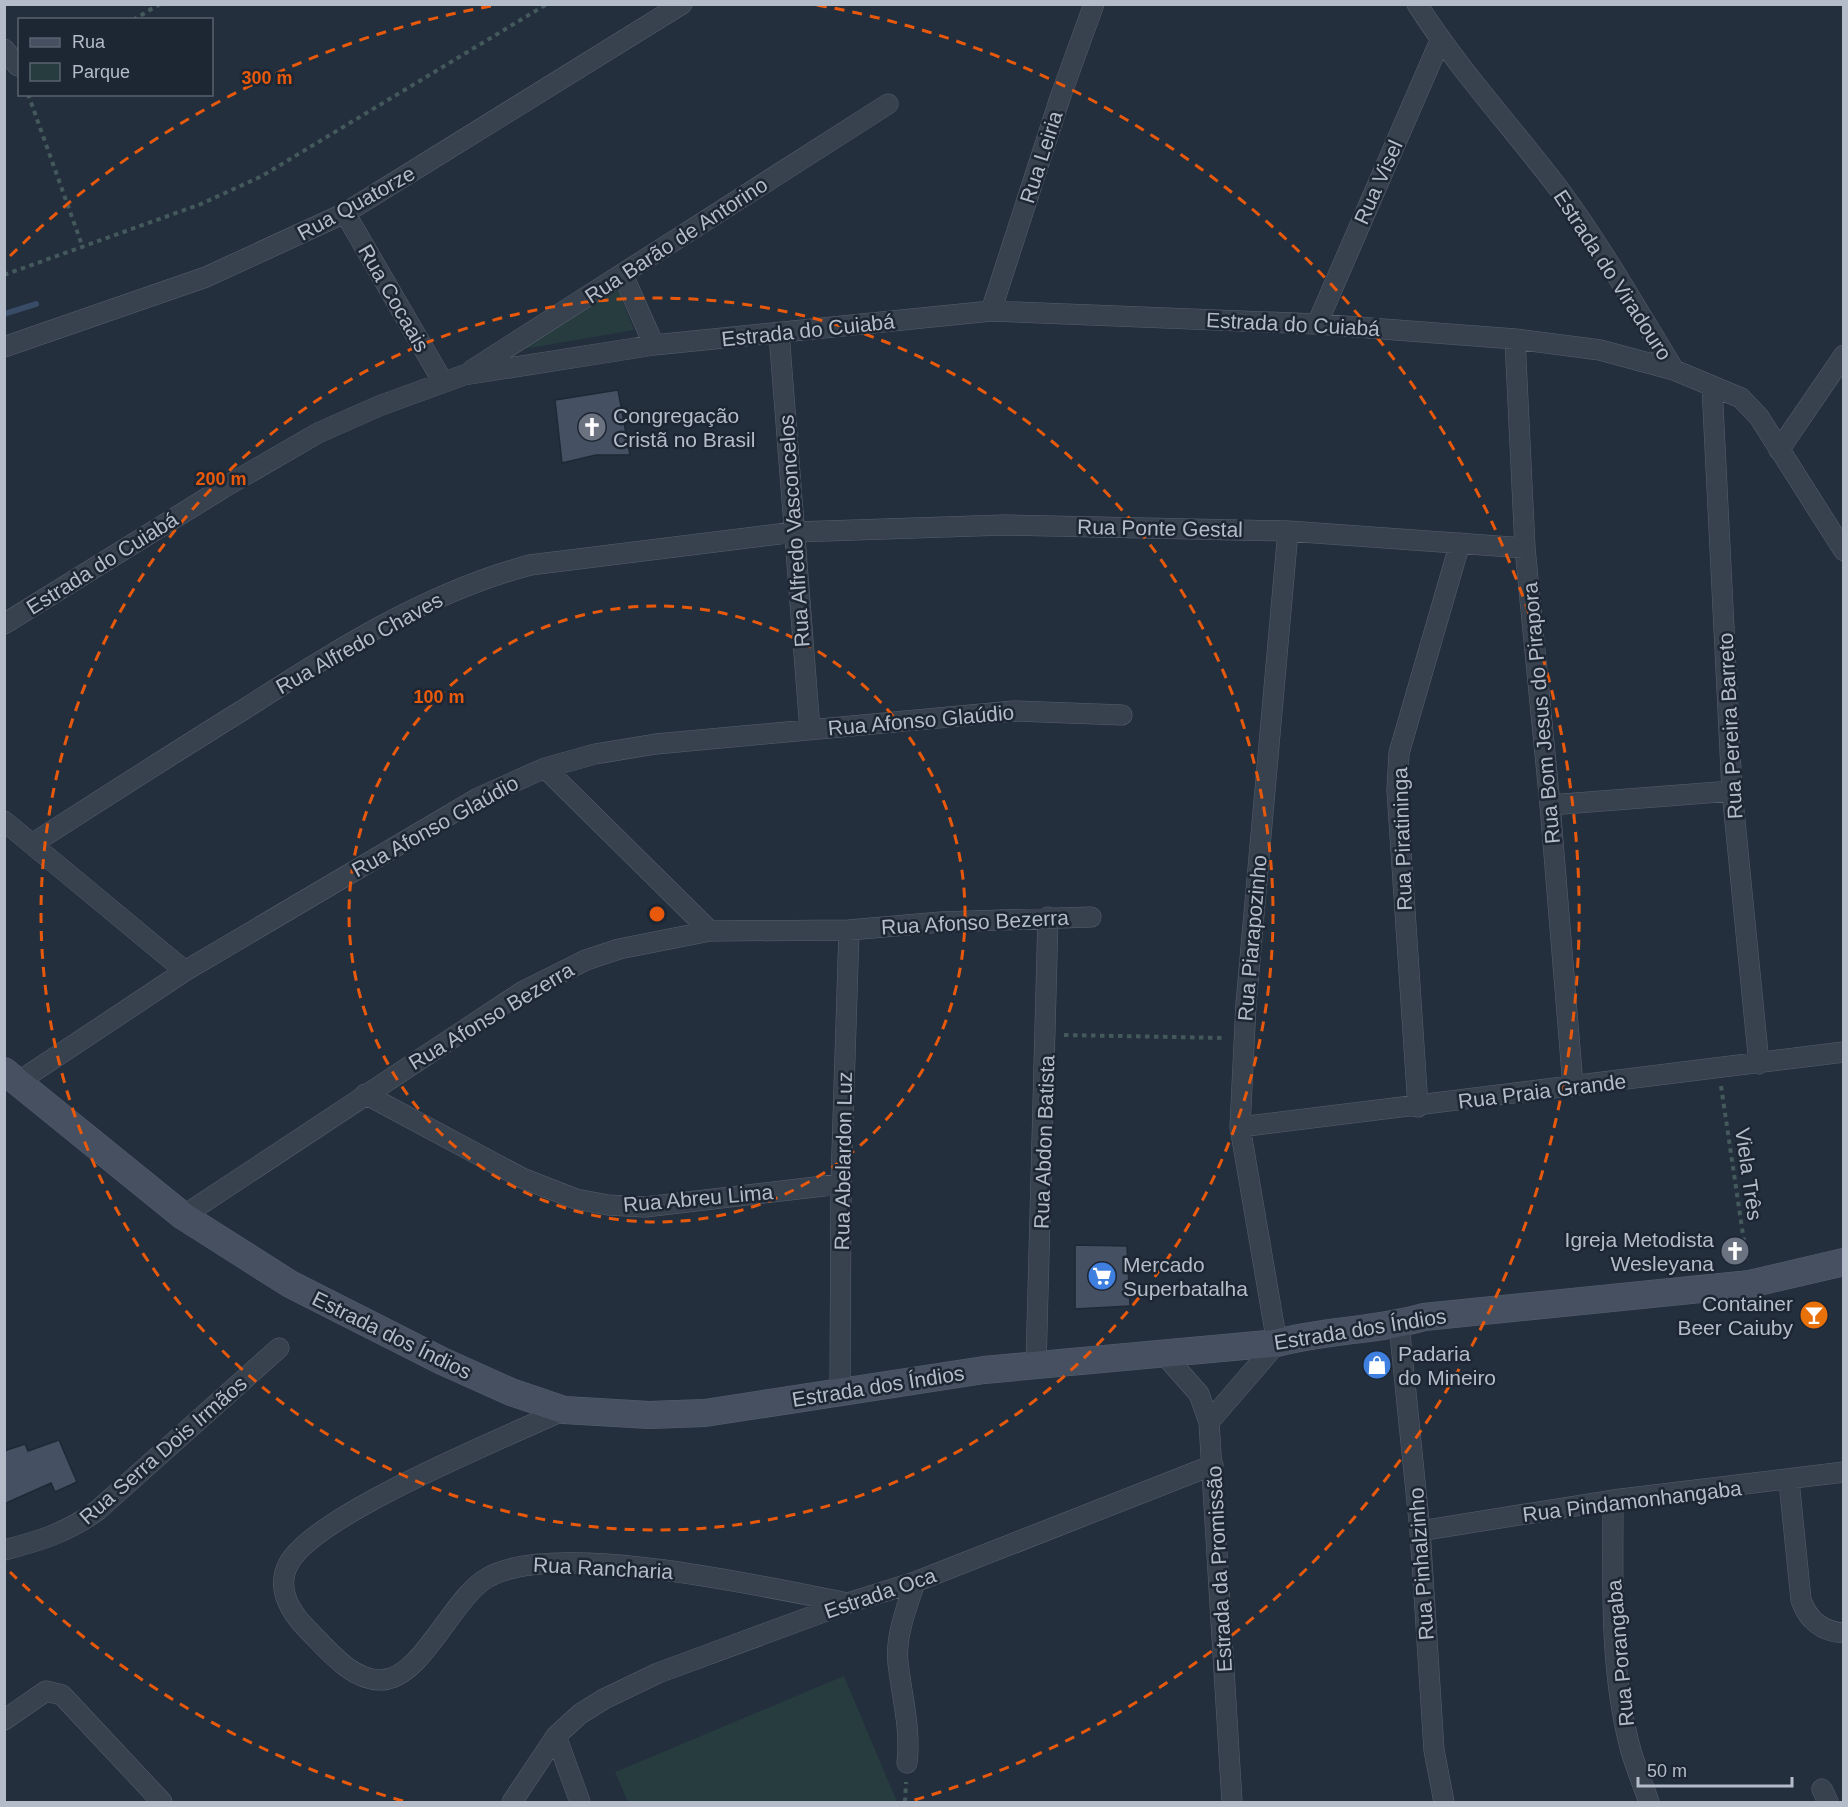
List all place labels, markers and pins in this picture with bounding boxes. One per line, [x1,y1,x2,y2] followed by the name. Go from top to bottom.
[613,404,755,451] place label: Congregação Cristã no Brasil
[576,411,608,443] church icon: Congregação Cristã no Brasil
[647,904,667,924] centre of rings
[1565,1228,1714,1275] place label: Igreja Metodista Wesleyana
[1719,1235,1751,1267] church icon: Igreja Metodista Wesleyana
[1123,1253,1248,1300] place label: Mercado Superbatalha
[1086,1260,1118,1292] supermarket icon: Mercado Superbatalha
[1677,1292,1793,1339] place label: Container Beer Caiuby
[1798,1299,1830,1331] bar icon: Container Beer Caiuby
[1398,1342,1496,1389] place label: Padaria do Mineiro
[1361,1349,1393,1381] shop icon: Padaria do Mineiro

